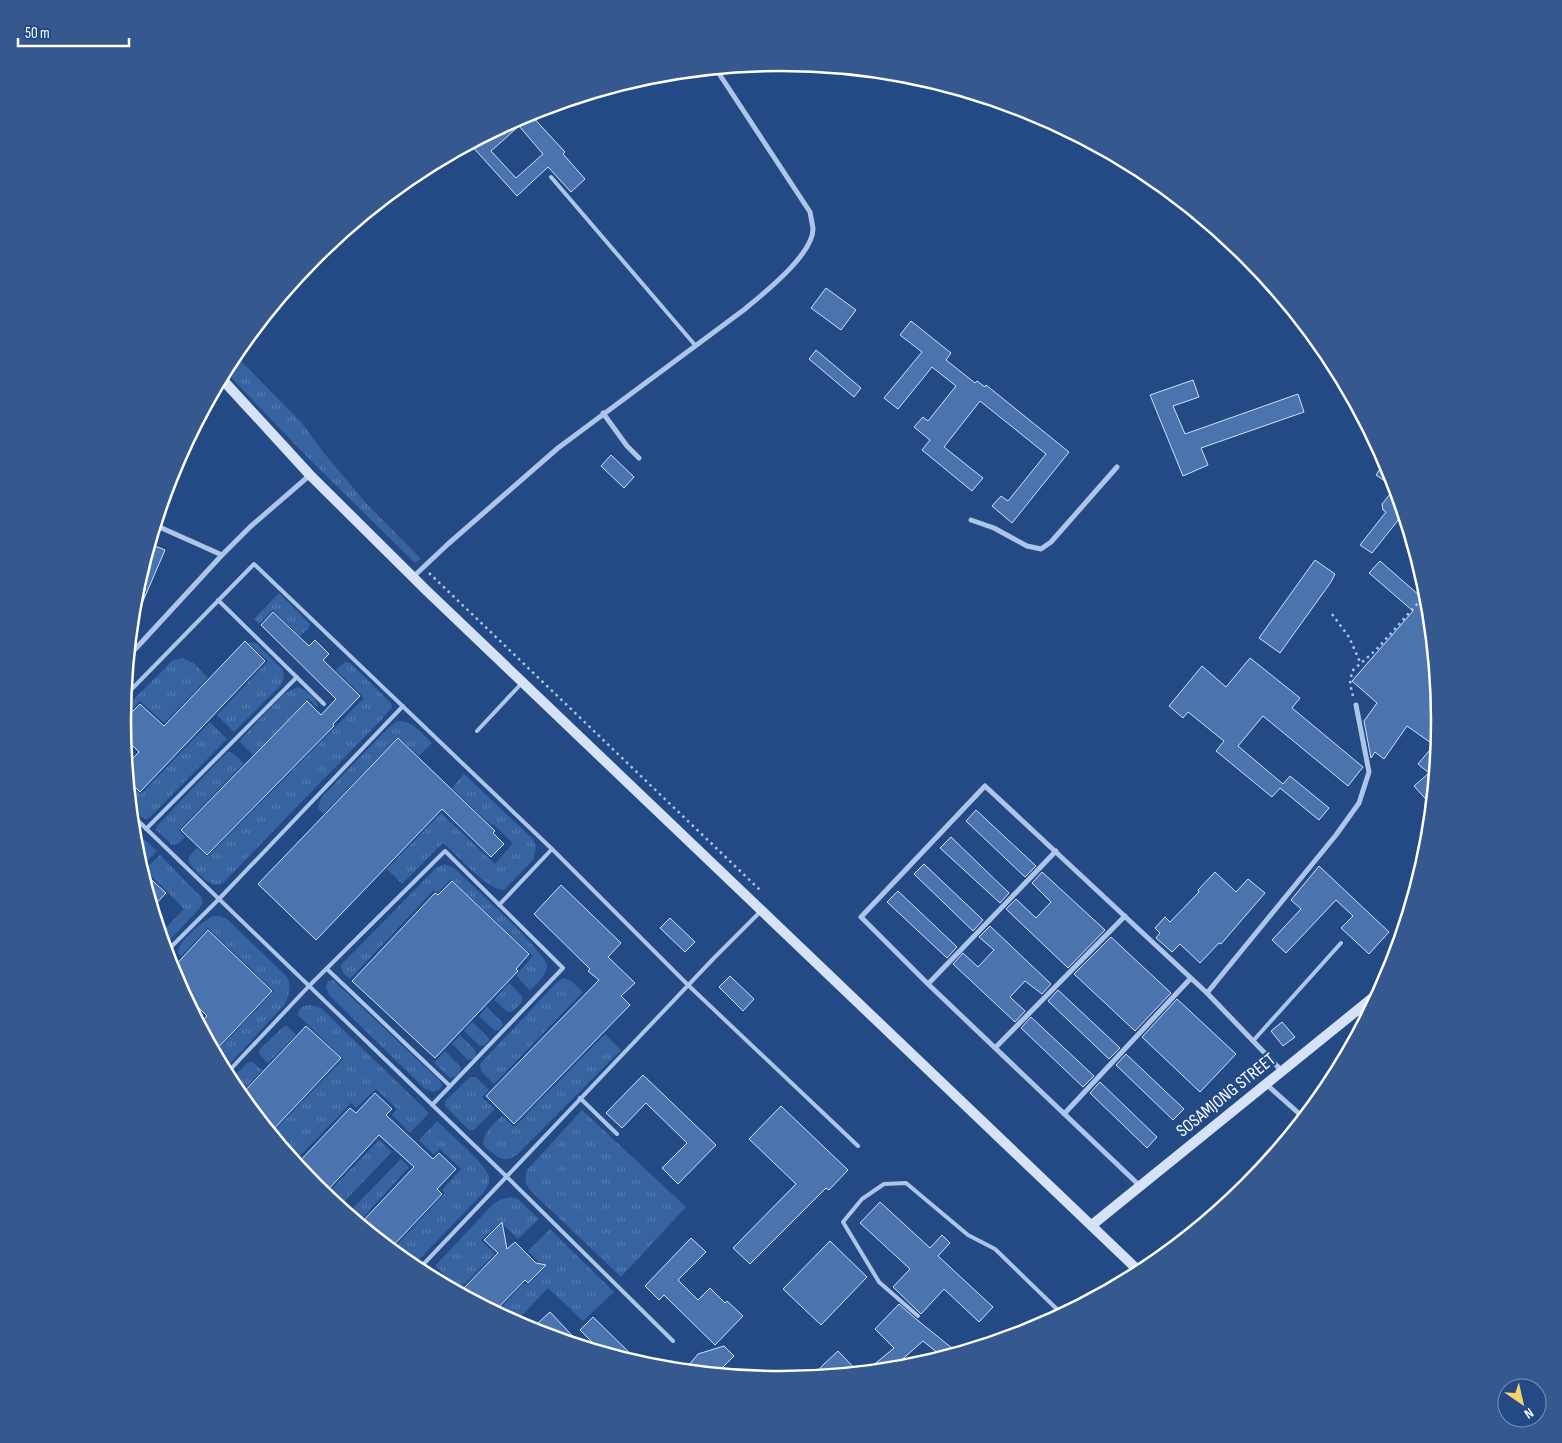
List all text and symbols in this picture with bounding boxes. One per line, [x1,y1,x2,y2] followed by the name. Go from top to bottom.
[18,15,129,47] scale bar
[25,24,50,43] text: 50 m
[1172,1049,1280,1141] street label: SOSAMJONG STREET
[1497,1378,1547,1428] north arrow
[1521,1404,1537,1423] text: N

